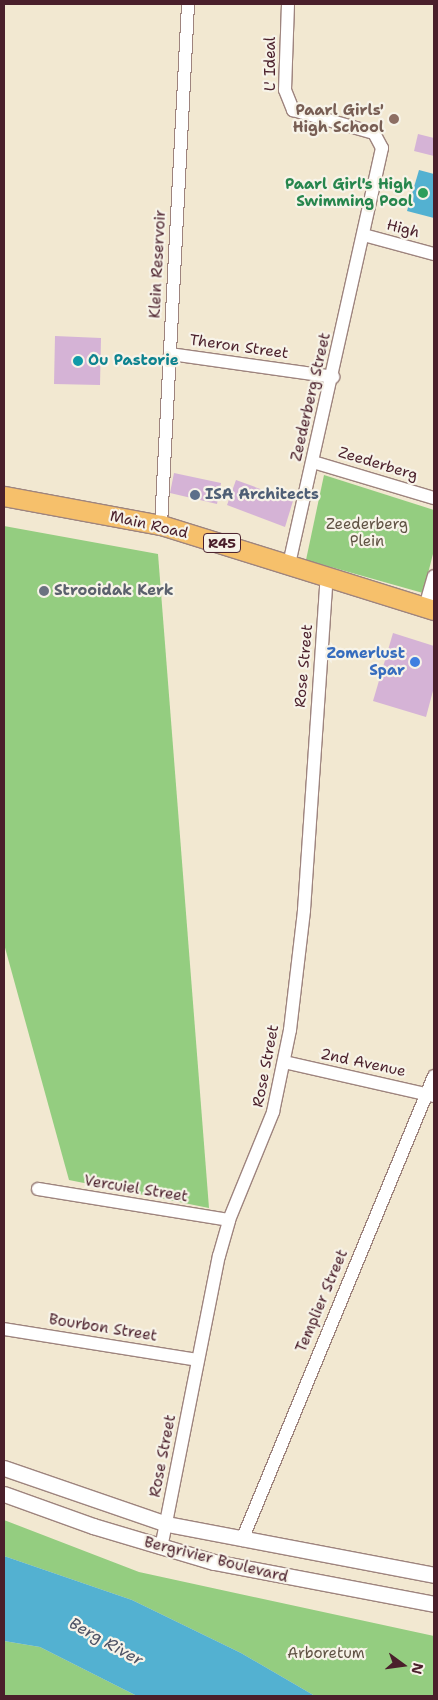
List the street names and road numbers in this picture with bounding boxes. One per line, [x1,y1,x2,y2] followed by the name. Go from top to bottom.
[262,37,280,91] street label: L' Ideal
[146,209,170,319] street label: Klein Reservoir
[385,216,421,242] street label: High
[188,331,290,363] street label: Theron Street
[287,331,335,463] street label: Zeederberg Street
[336,443,420,485] street label: Zeederberg
[108,507,190,543] street label: Main Road
[202,532,242,554] road number: R45
[291,624,317,708] street label: Rose Street
[249,1023,283,1109] street label: Rose Street
[319,1045,407,1081] street label: 2nd Avenue
[83,1172,189,1206] street label: Vercuiel Street
[292,1247,352,1355] street label: Templier Street
[48,1311,158,1345] street label: Bourbon Street
[146,1413,180,1499] street label: Rose Street
[142,1533,290,1587] street label: Bergrivier Boulevard

